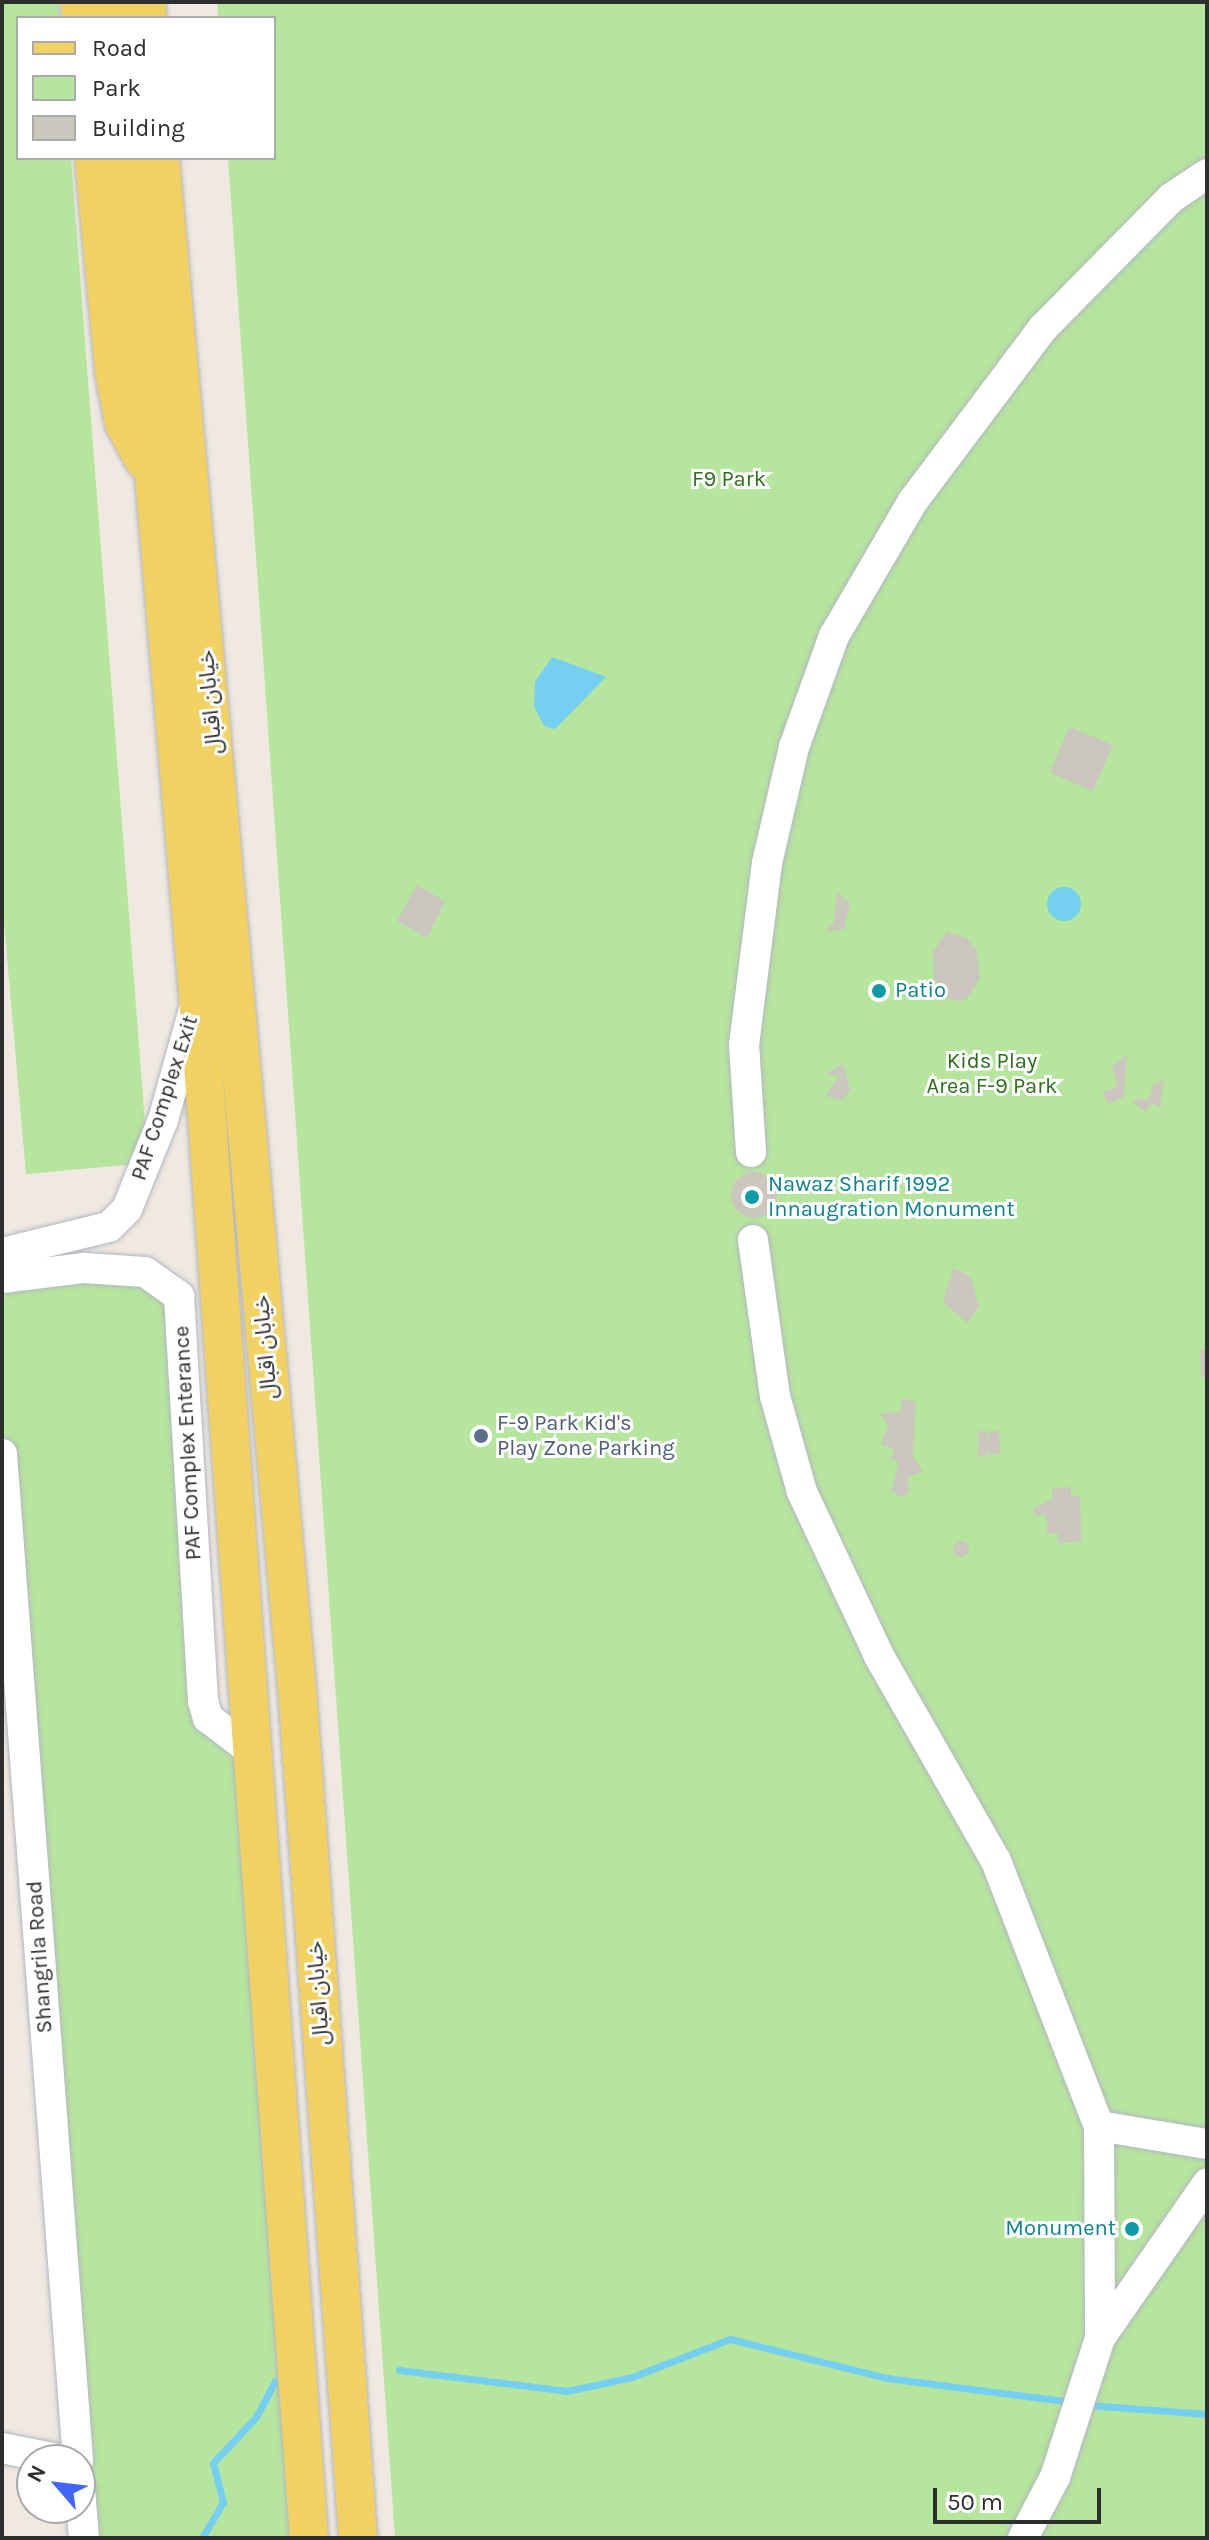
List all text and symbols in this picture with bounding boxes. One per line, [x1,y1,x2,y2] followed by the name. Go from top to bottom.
[16,16,276,160] legend
[92,34,147,62] text: Road
[92,74,141,102] text: Park
[92,114,185,142] text: Building
[692,467,766,493] park label: F9 Park
[193,649,229,755] street label: خیابان اقبال
[895,978,946,1004] place label: Patio
[870,982,888,1000] marker: Patio
[126,1012,204,1184] street label: PAF Complex Exit
[926,1048,1058,1100] park label: Kids Play Area F-9 Park
[768,1171,1015,1222] place label: Nawaz Sharif 1992 Innaugration Monument
[743,1188,761,1206] marker: Nawaz Sharif 1992 Innaugration Monument
[248,1294,284,1400] street label: خیابان اقبال
[169,1325,207,1561] street label: PAF Complex Enterance
[497,1410,675,1462] place label: F-9 Park Kid's Play Zone Parking
[472,1427,490,1445] marker: F-9 Park Kid's Play Zone Parking
[21,1880,59,2034] street label: Shangrila Road
[302,1940,336,2046] street label: خیابان اقبال
[1005,2216,1116,2242] place label: Monument
[1123,2220,1141,2238] marker: Monument
[16,2444,96,2524] north arrow
[21,2461,52,2487] text: N
[937,2472,1105,2522] scale bar
[947,2488,1003,2516] text: 50 m

